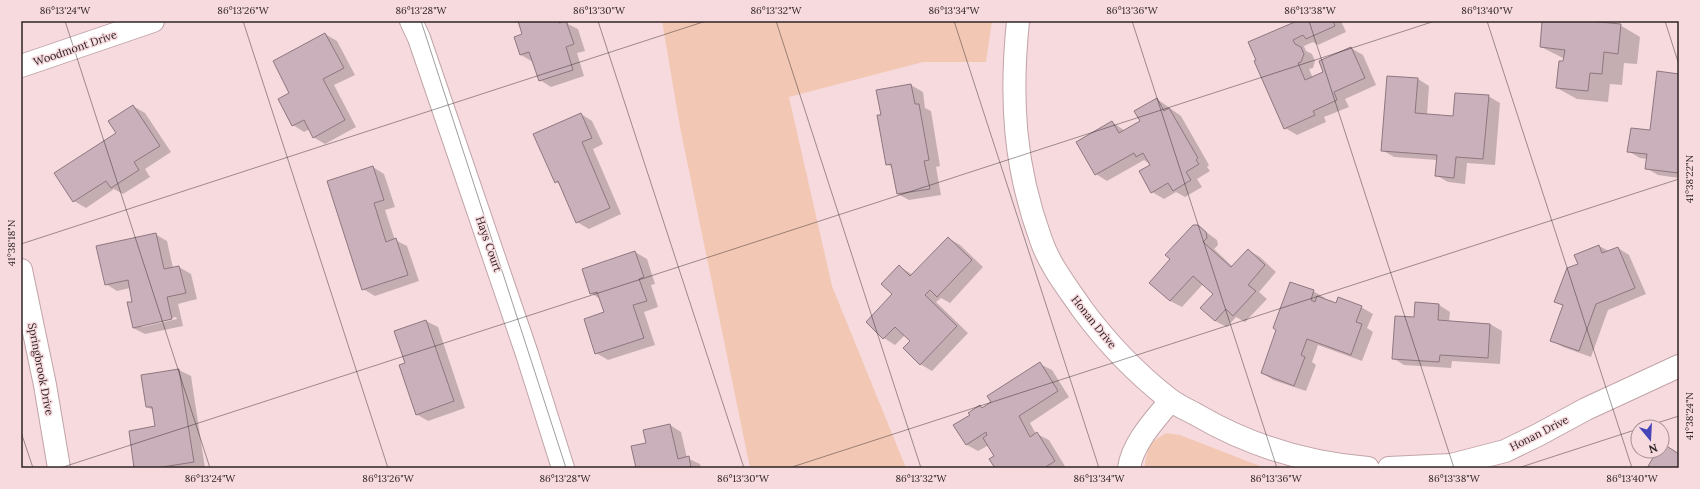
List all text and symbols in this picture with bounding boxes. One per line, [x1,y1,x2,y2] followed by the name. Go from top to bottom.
[40,4,91,17] text: 86°13'24"W
[217,4,270,17] text: 86°13'26"W
[395,4,448,17] text: 86°13'28"W
[573,4,626,17] text: 86°13'30"W
[750,4,803,17] text: 86°13'32"W
[928,4,981,17] text: 86°13'34"W
[1106,4,1159,17] text: 86°13'36"W
[1284,4,1337,17] text: 86°13'38"W
[1461,4,1514,17] text: 86°13'40"W
[31,27,119,69] street label: Woodmont Drive
[1683,155,1696,203] text: 41°38'22"N
[473,214,505,274] street label: Hays Court
[5,219,18,266] text: 41°38'18"N
[1068,293,1120,351] street label: Honan Drive
[25,322,57,416] street label: Springbrook Drive
[1683,392,1696,440] text: 41°38'24"N
[1507,412,1571,454] street label: Honan Drive
[1630,419,1670,459] north arrow
[1646,441,1659,457] text: N
[185,472,236,485] text: 86°13'24"W
[362,472,415,485] text: 86°13'26"W
[539,472,592,485] text: 86°13'28"W
[717,472,770,485] text: 86°13'30"W
[895,472,948,485] text: 86°13'32"W
[1073,472,1126,485] text: 86°13'34"W
[1250,472,1303,485] text: 86°13'36"W
[1428,472,1481,485] text: 86°13'38"W
[1606,472,1659,485] text: 86°13'40"W

